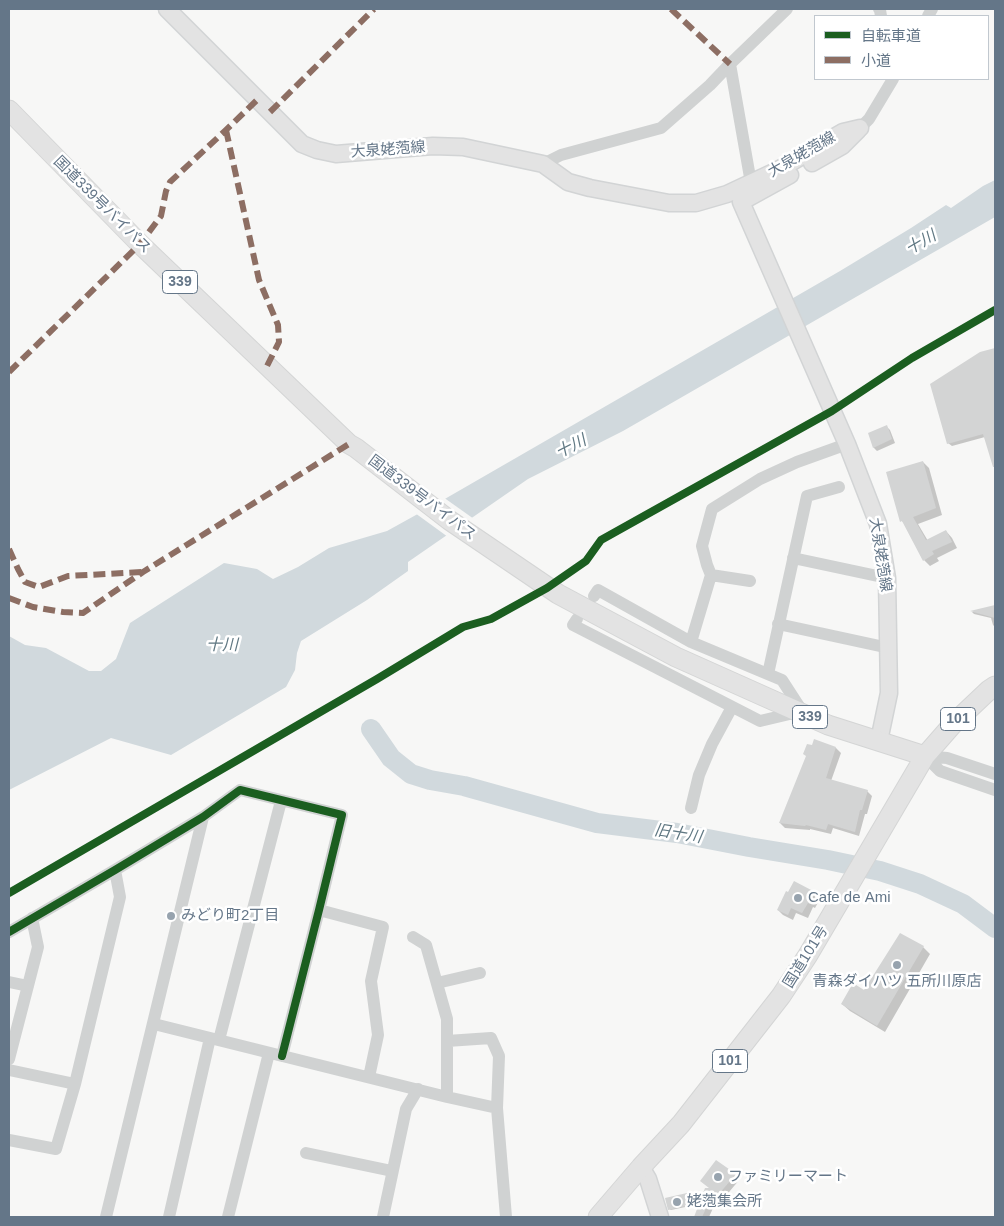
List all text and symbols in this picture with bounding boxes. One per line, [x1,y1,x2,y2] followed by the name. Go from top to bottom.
[814,15,989,80] legend
[861,27,921,44] text: 自転車道
[861,52,891,69] text: 小道
[765,128,839,182] street label: 大泉姥萢線
[350,138,426,162] street label: 大泉姥萢線
[50,153,154,257] street label: 国道339号バイパス
[902,227,940,259] water label: 十川
[162,270,198,294] road number: 339
[552,431,590,463] water label: 十川
[365,452,479,544] street label: 国道339号バイパス
[865,517,895,593] street label: 大泉姥萢線
[206,636,238,656] water label: 十川
[792,706,828,729] road number: 339
[940,708,976,731] road number: 101
[653,821,703,847] water label: 旧十川
[808,889,891,907] place label: Cafe de Ami
[792,892,804,904] marker: Cafe de Ami
[181,907,279,925] place label: みどり町2丁目
[165,910,177,922] marker: みどり町2丁目
[780,923,832,991] street label: 国道101号
[891,959,903,971] marker: 青森ダイハツ 五所川原店
[812,973,982,991] place label: 青森ダイハツ 五所川原店
[712,1050,748,1072] road number: 101
[728,1168,848,1186] place label: ファミリーマート
[712,1171,724,1183] marker: ファミリーマート
[687,1193,762,1211] place label: 姥萢集会所
[671,1196,683,1208] marker: 姥萢集会所

